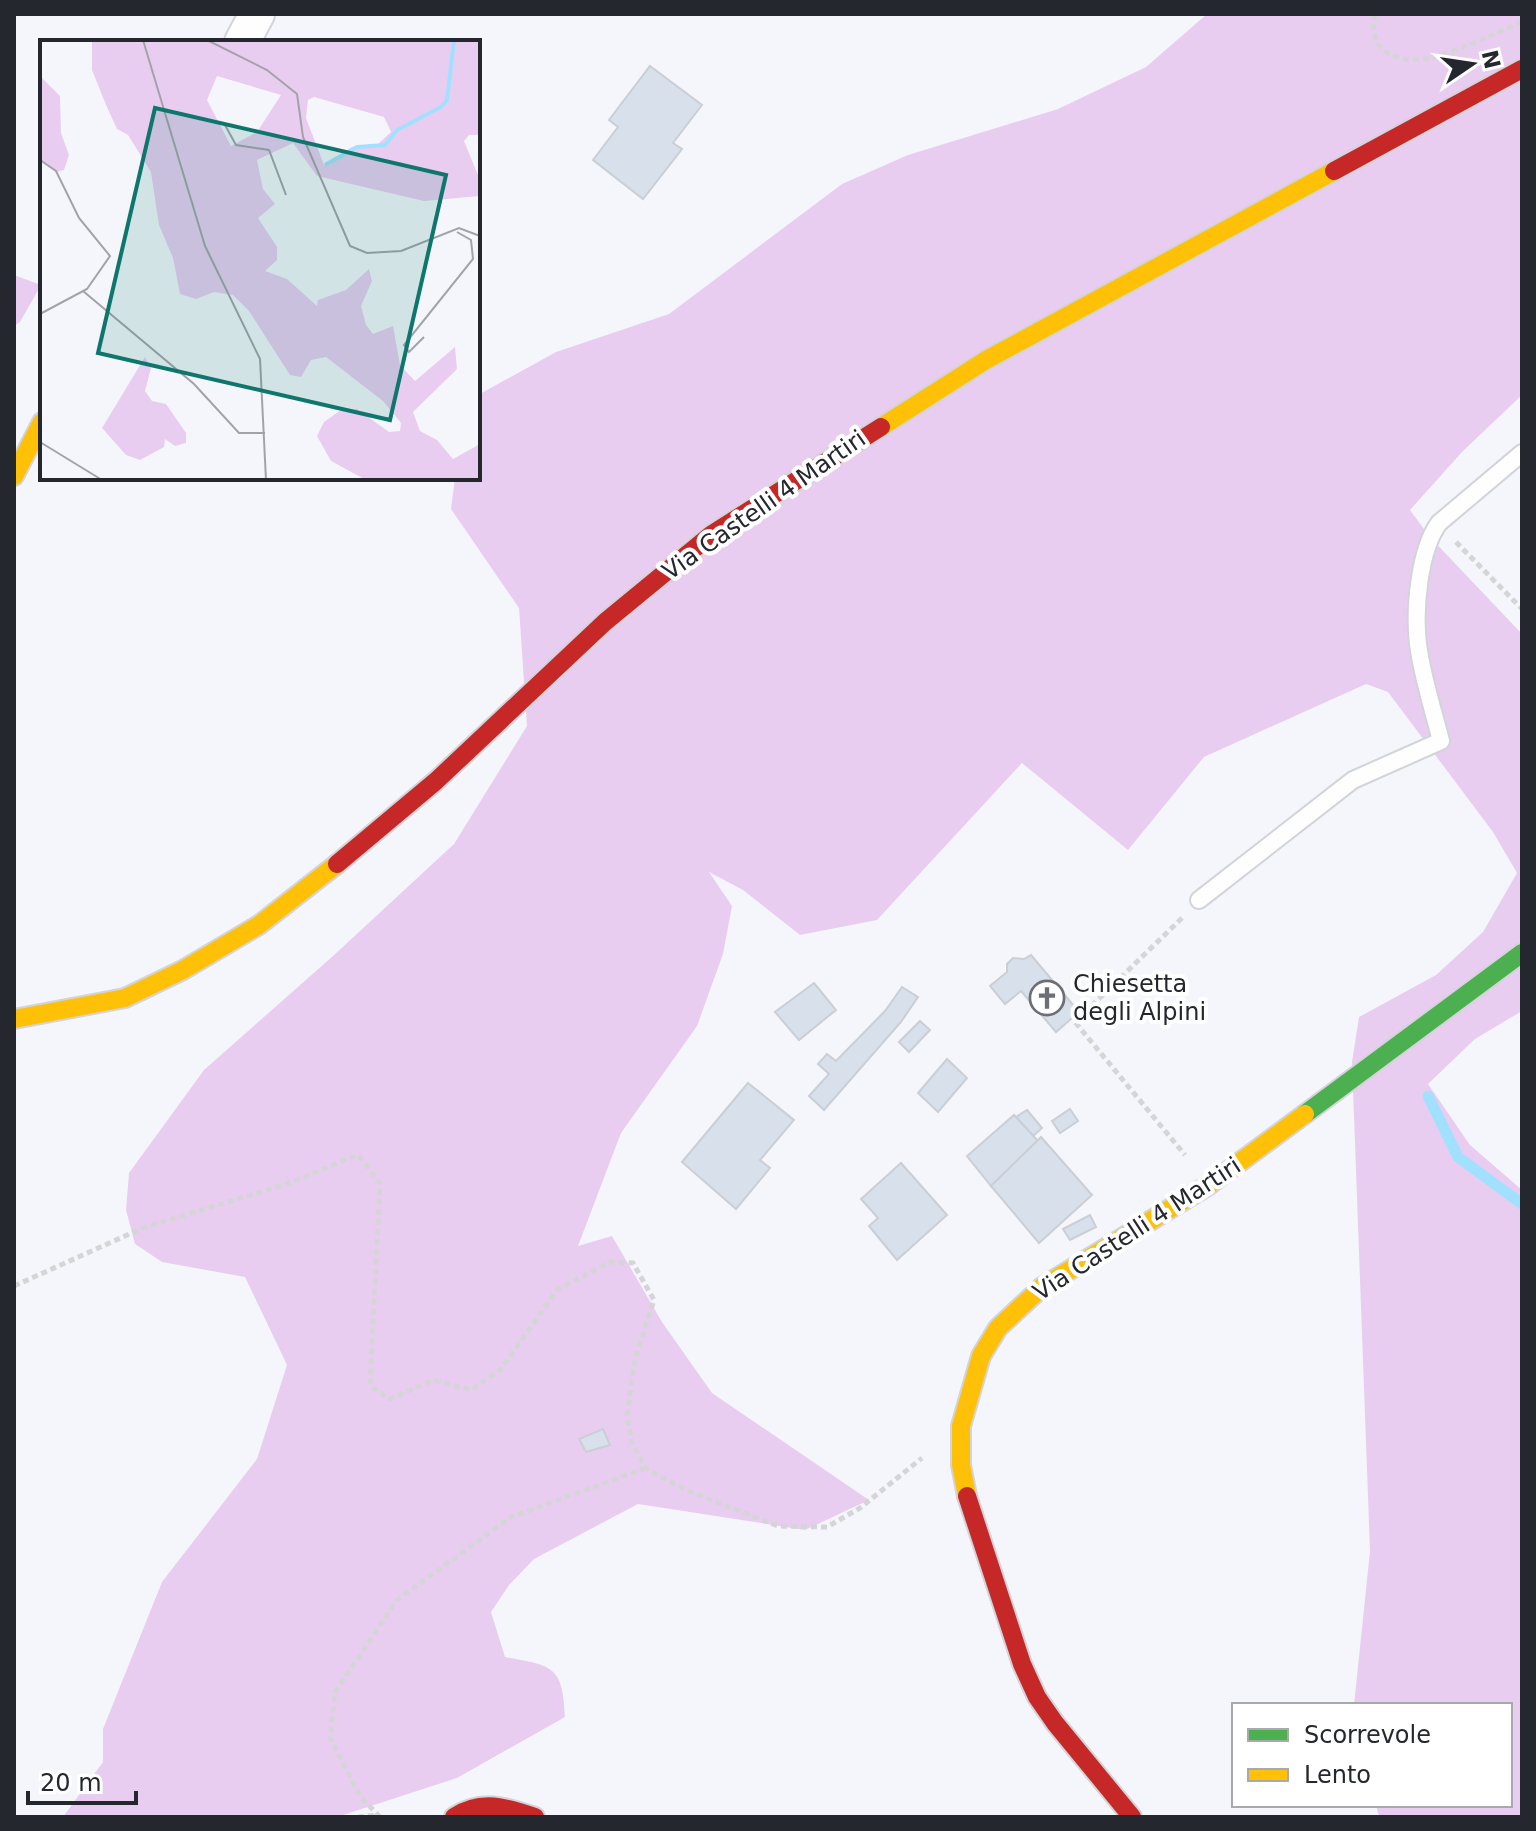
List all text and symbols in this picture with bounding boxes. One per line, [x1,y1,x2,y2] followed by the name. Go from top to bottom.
[1432,24,1512,104] north arrow
[40,40,480,480] inset map
[1477,48,1505,71] text: N
[657,424,871,586] street label: Via Castelli 4 Martiri
[1073,970,1206,1026] place label: Chiesetta degli Alpini
[1028,979,1066,1017] church icon: Chiesetta degli Alpini
[1028,1152,1246,1306] street label: Via Castelli 4 Martiri
[1232,1703,1512,1807] legend
[1304,1721,1431,1749] text: Scorrevole
[28,1755,136,1805] scale bar
[1304,1761,1371,1789] text: Lento
[40,1769,102,1797] text: 20 m

